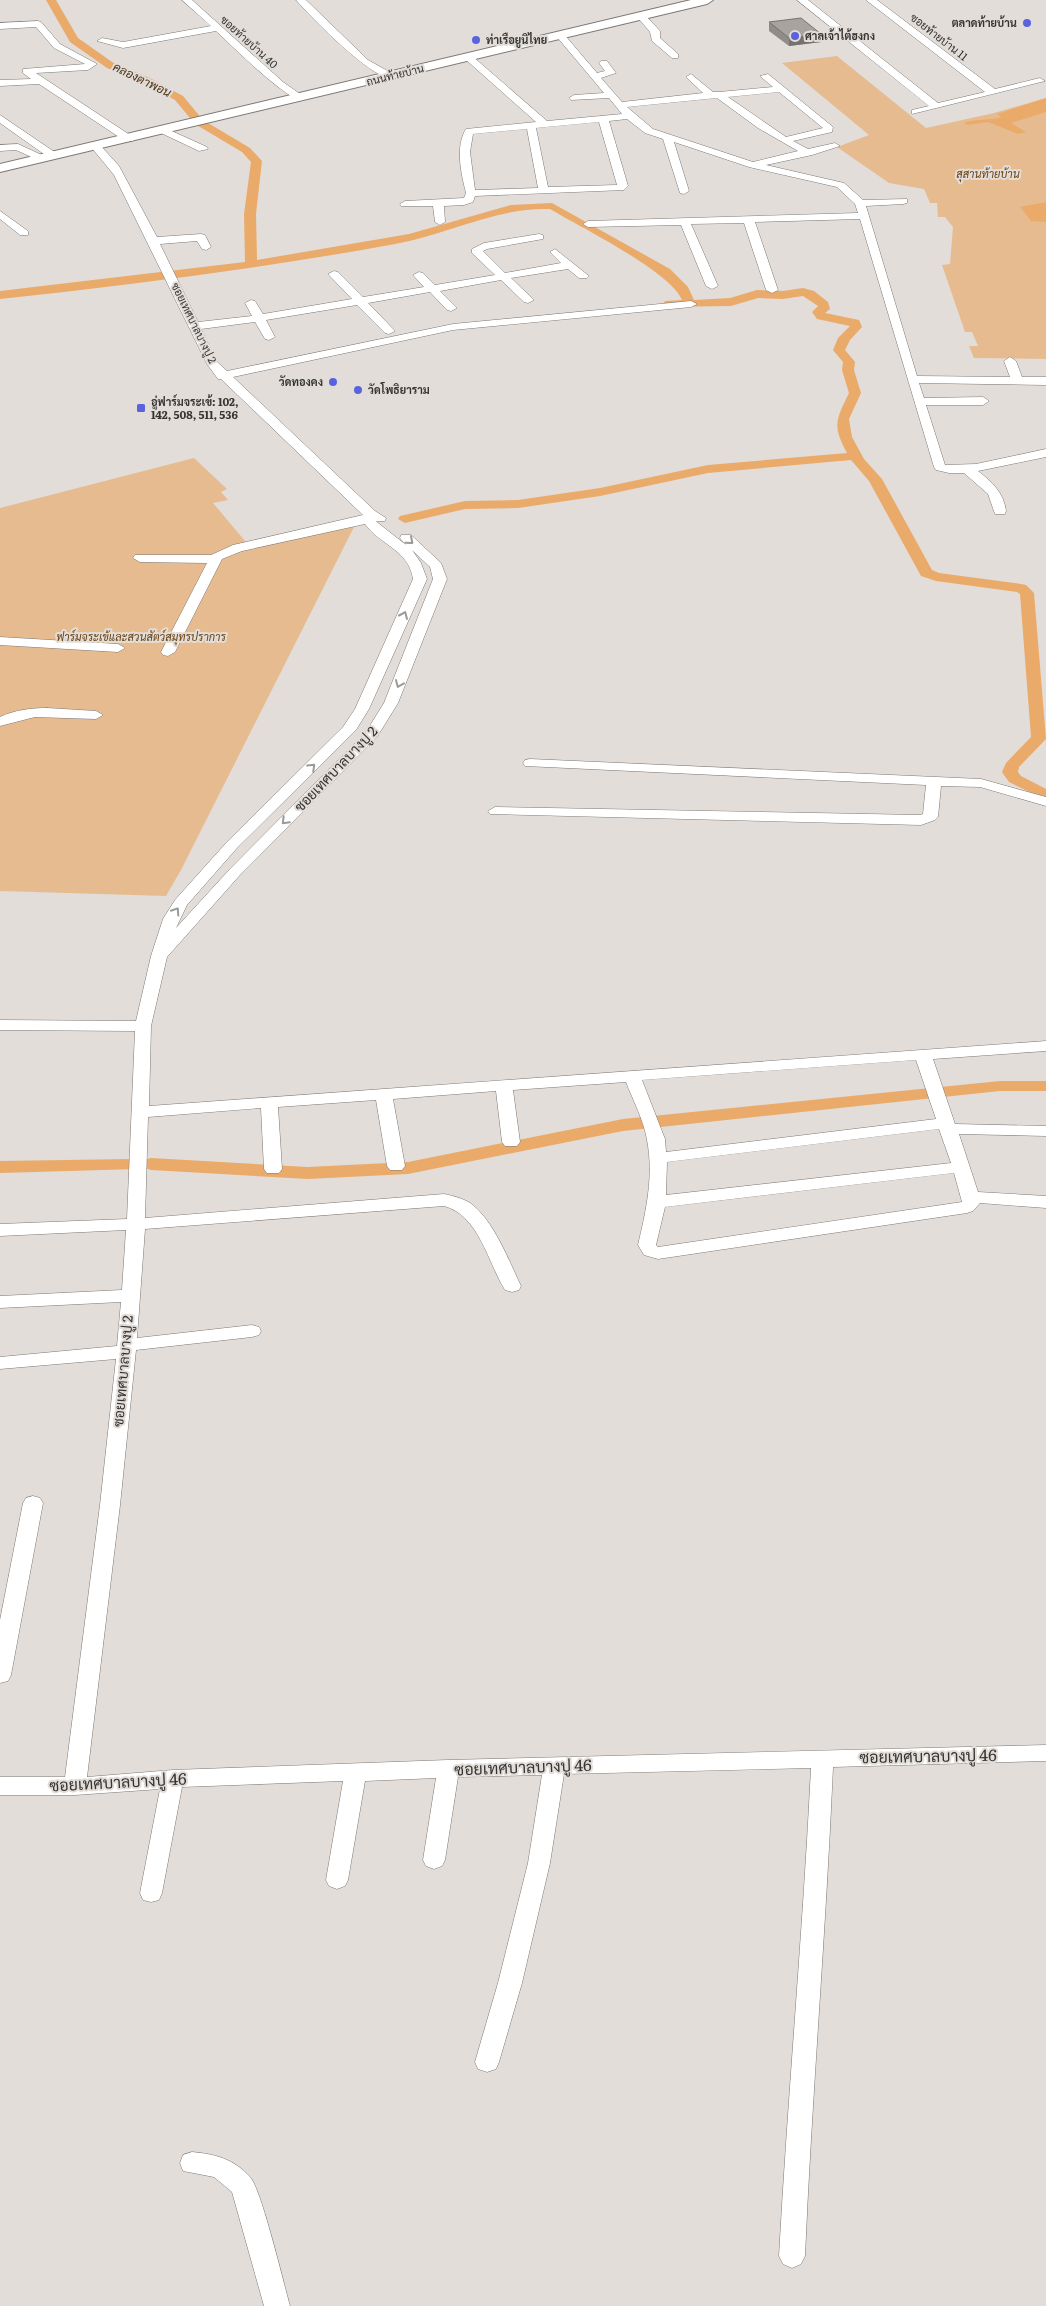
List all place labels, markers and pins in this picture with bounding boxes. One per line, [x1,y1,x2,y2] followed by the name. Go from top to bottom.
[952,14,1017,30] place label: ตลาดท้ายบ้าน
[1021,17,1033,29] marker: ตลาดท้ายบ้าน
[805,27,875,43] place label: ศาลเจ้าไต้ฮงกง
[789,30,801,42] marker: ศาลเจ้าไต้ฮงกง
[486,31,547,48] place label: ท่าเรือยูนิไทย
[470,34,482,46] marker: ท่าเรือยูนิไทย
[279,373,323,389] place label: วัดทองคง
[327,376,339,388] marker: วัดทองคง
[368,381,430,397] place label: วัดโพธิยาราม
[352,384,364,396] marker: วัดโพธิยาราม
[151,393,239,422] place label: อู่ฟาร์มจระเข้: 102, 142, 508, 511, 536
[135,402,147,414] marker: อู่ฟาร์มจระเข้: 102, 142, 508, 511, 536

